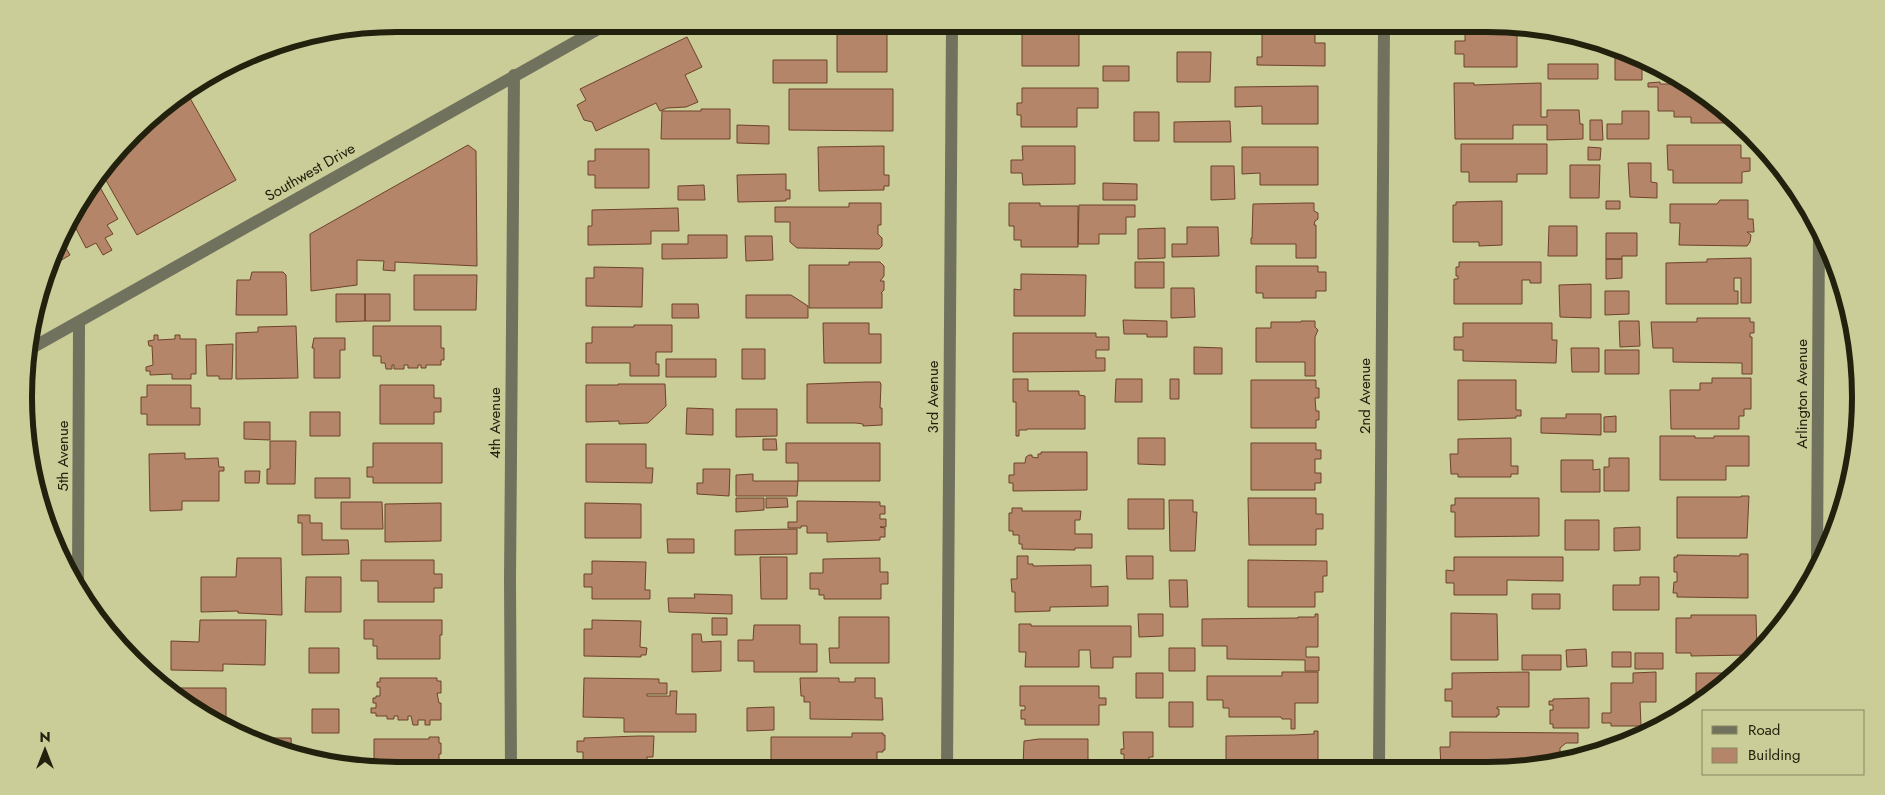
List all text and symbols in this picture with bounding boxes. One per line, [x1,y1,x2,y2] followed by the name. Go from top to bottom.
[261,137,359,207] street label: Southwest Drive
[1791,339,1813,449] street label: Arlington Avenue
[1354,358,1376,434] street label: 2nd Avenue
[922,360,944,434] street label: 3rd Avenue
[484,387,506,459] street label: 4th Avenue
[52,420,74,492] street label: 5th Avenue
[1702,710,1865,775] legend
[1748,719,1780,741] text: Road
[20,725,70,775] north arrow
[39,727,51,747] text: N
[1748,744,1800,766] text: Building

